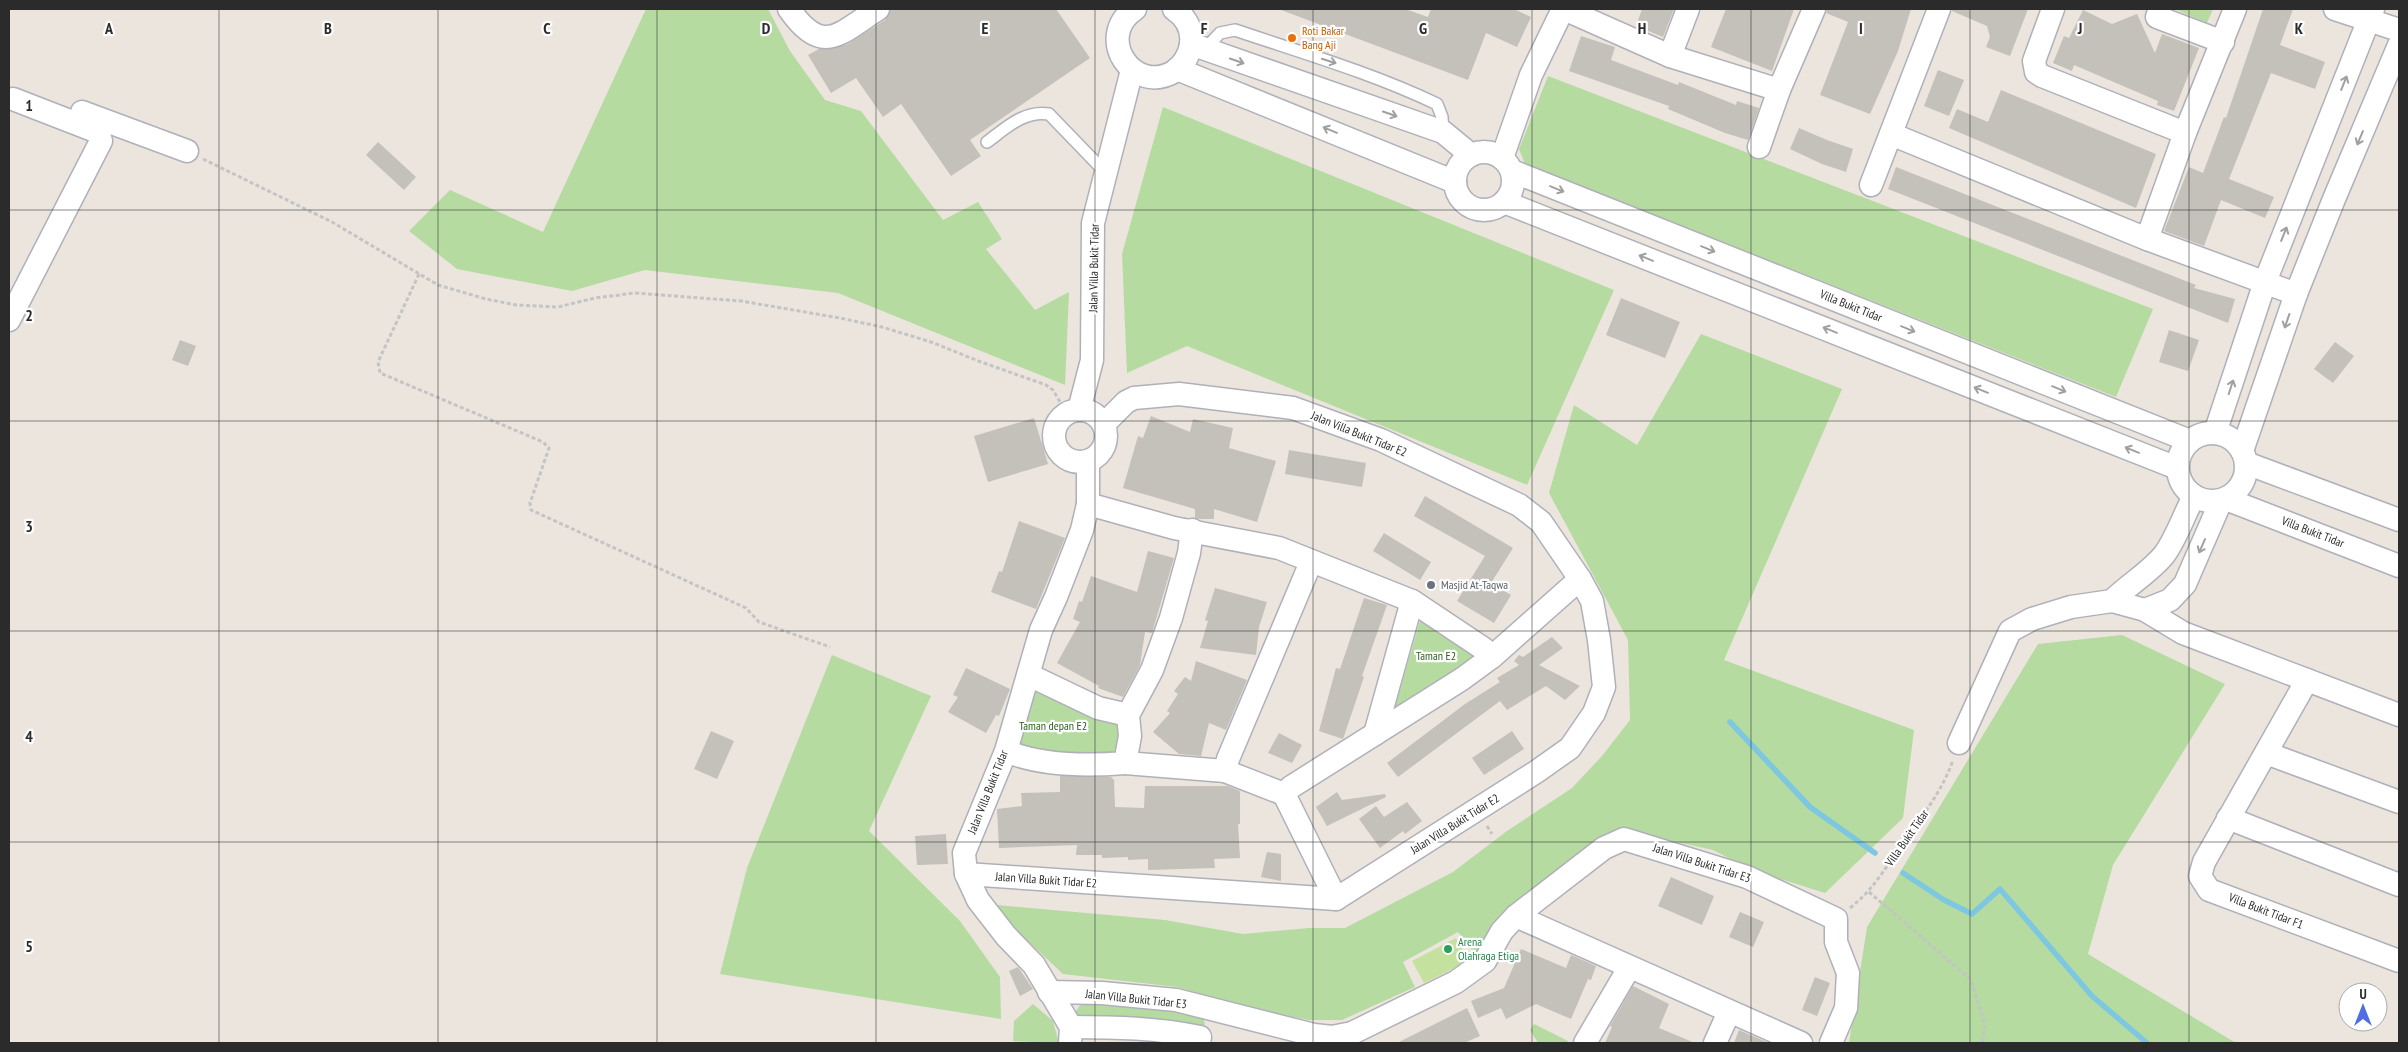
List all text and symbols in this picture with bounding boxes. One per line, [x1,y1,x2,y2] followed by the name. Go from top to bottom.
[104,18,114,38] text: A
[324,18,332,38] text: B
[543,18,551,38] text: C
[762,18,771,38] text: D
[982,18,989,38] text: E
[1201,18,1208,38] text: F
[1419,18,1427,38] text: G
[1638,18,1646,38] text: H
[1859,18,1863,38] text: I
[2077,18,2082,38] text: J
[2295,18,2304,38] text: K
[1302,23,1345,52] place label: Roti Bakar Bang Aji
[1286,32,1298,44] marker: Roti Bakar Bang Aji
[1229,56,1245,66] one-way arrow
[1321,57,1337,66] one-way arrow
[2340,75,2349,91] one-way arrow
[25,95,33,115] text: 1
[1382,110,1398,119] one-way arrow
[1323,125,1338,134] one-way arrow
[2354,130,2364,145] one-way arrow
[1549,185,1564,195] one-way arrow
[1085,223,1102,314] street label: Jalan Villa Bukit Tidar
[2280,227,2289,242] one-way arrow
[1700,245,1715,255] one-way arrow
[1639,252,1654,262] one-way arrow
[1817,286,1885,325] street label: Villa Bukit Tidar
[25,305,33,325] text: 2
[2282,313,2291,328] one-way arrow
[1823,325,1838,335] one-way arrow
[1900,325,1915,334] one-way arrow
[2226,379,2236,395] one-way arrow
[1974,385,1989,394] one-way arrow
[2051,385,2066,394] one-way arrow
[1308,407,1409,460] street label: Jalan Villa Bukit Tidar E2
[2125,445,2140,454] one-way arrow
[2279,512,2347,551] street label: Villa Bukit Tidar
[25,516,33,536] text: 3
[2197,538,2207,553] one-way arrow
[1441,577,1508,592] place label: Masjid At-Taqwa
[1425,579,1437,591] marker: Masjid At-Taqwa
[1416,648,1456,663] park label: Taman E2
[1019,718,1087,733] park label: Taman depan E2
[25,726,33,746] text: 4
[964,747,1011,837] street label: Jalan Villa Bukit Tidar
[1407,790,1502,857] street label: Jalan Villa Bukit Tidar E2
[1881,806,1932,870] street label: Villa Bukit Tidar
[1650,839,1753,885] street label: Jalan Villa Bukit Tidar E3
[994,868,1097,891] street label: Jalan Villa Bukit Tidar E2
[2226,889,2306,932] street label: Villa Bukit Tidar F1
[1458,934,1519,963] place label: Arena Olahraga Etiga
[25,936,33,956] text: 5
[1442,943,1454,955] marker: Arena Olahraga Etiga
[2338,982,2388,1032] north arrow
[2359,985,2367,1003] text: U
[1084,986,1188,1011] street label: Jalan Villa Bukit Tidar E3

